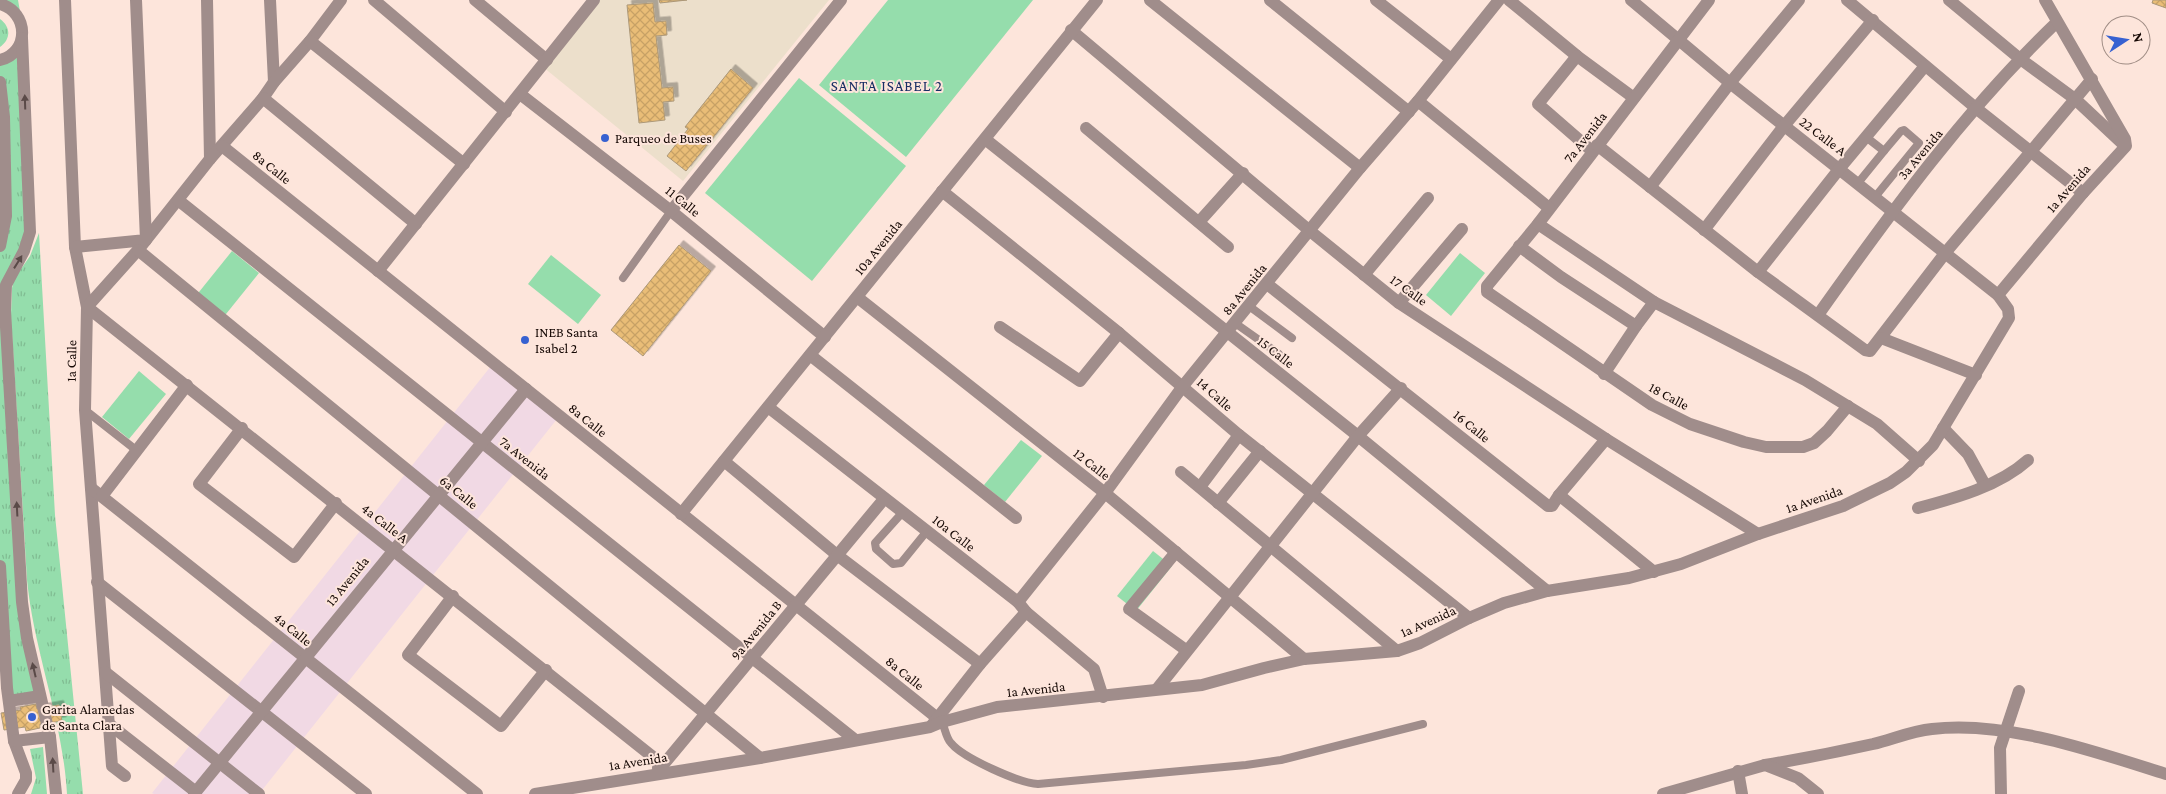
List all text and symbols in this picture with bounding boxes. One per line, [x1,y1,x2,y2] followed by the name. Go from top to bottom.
[2101,15,2151,65] north arrow
[2130,31,2148,44] text: N
[831,78,943,94] district label: SANTA ISABEL 2
[21,94,29,110] one-way arrow
[1560,108,1610,166] street label: 7a Avenida
[1796,113,1850,159] street label: 22 Calle A
[1894,125,1946,182] street label: 3a Avenida
[615,130,712,146] place label: Parqueo de Buses
[599,132,611,144] marker: Parqueo de Buses
[250,147,294,187] street label: 8a Calle
[2043,160,2094,215] street label: 1a Avenida
[662,182,704,220] street label: 11 Calle
[851,216,906,278] street label: 10a Avenida
[13,255,22,269] one-way arrow
[1218,260,1270,318] street label: 8a Avenida
[1387,271,1431,309] street label: 17 Calle
[535,324,598,356] place label: INEB Santa Isabel 2
[1255,333,1297,371] street label: 15 Calle
[519,334,531,346] marker: INEB Santa Isabel 2
[63,340,79,382] street label: 1a Calle
[1194,374,1236,414] street label: 14 Calle
[1646,379,1692,413] street label: 18 Calle
[566,400,610,440] street label: 8a Calle
[1450,406,1494,446] street label: 16 Calle
[496,433,554,483] street label: 7a Avenida
[1070,445,1114,483] street label: 12 Calle
[437,472,481,512] street label: 6a Calle
[1784,482,1845,516] street label: 1a Avenida
[13,500,21,516] one-way arrow
[358,500,412,546] street label: 4a Calle A
[929,511,979,555] street label: 10a Calle
[322,553,372,609] street label: 13 Avenida
[727,597,785,663] street label: 9a Avenida B
[1398,601,1459,640] street label: 1a Avenida
[271,609,315,649] street label: 4a Calle
[883,653,927,693] street label: 8a Calle
[30,662,38,677] one-way arrow
[1006,678,1067,700] street label: 1a Avenida
[42,701,135,733] place label: Garita Alamedas de Santa Clara
[26,711,38,723] marker: Garita Alamedas de Santa Clara
[608,748,669,774] street label: 1a Avenida
[49,757,57,773] one-way arrow

